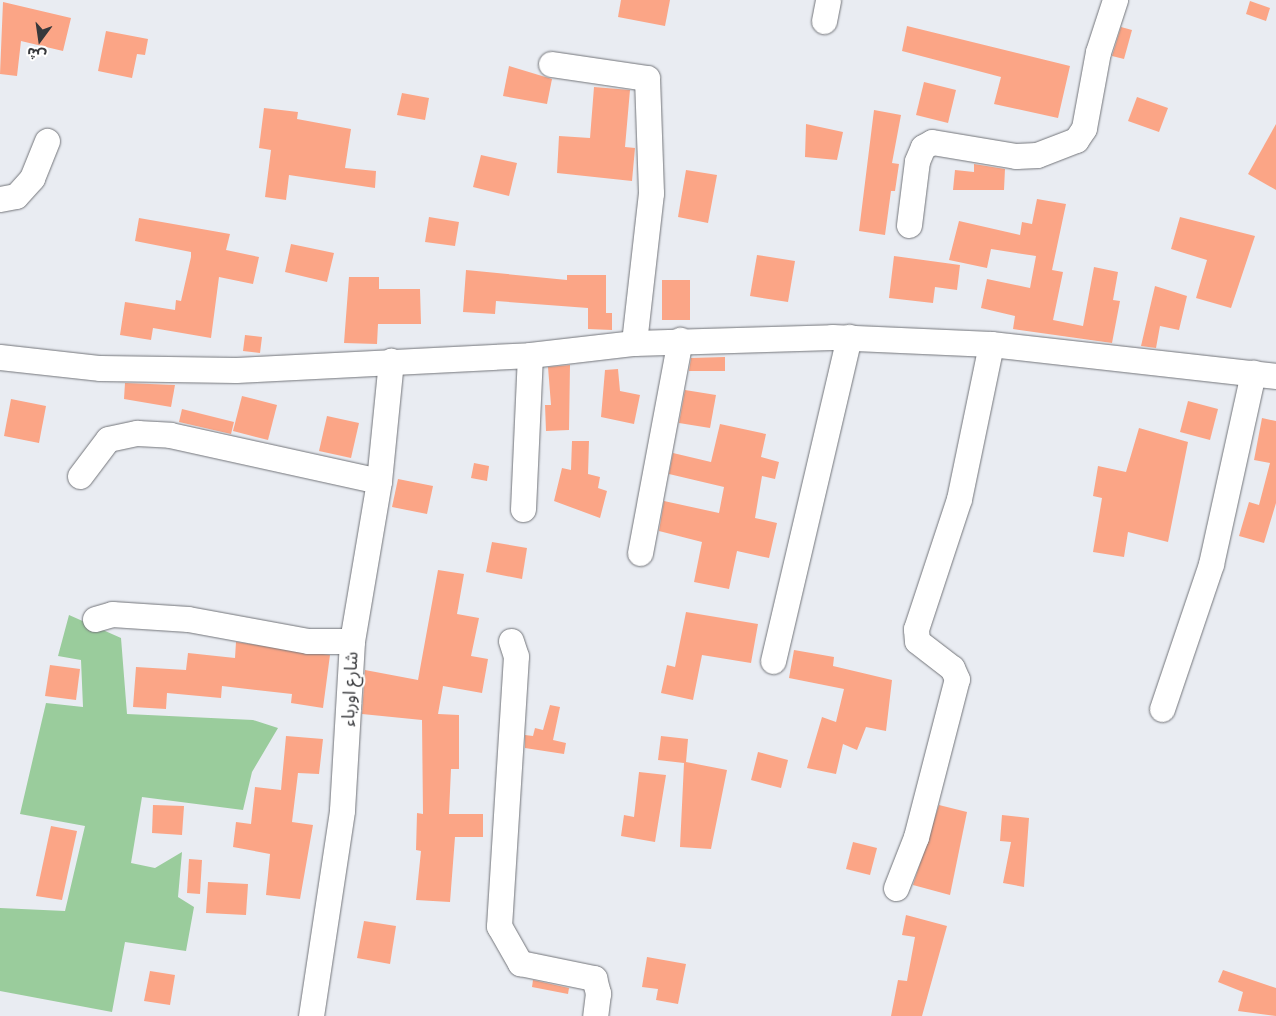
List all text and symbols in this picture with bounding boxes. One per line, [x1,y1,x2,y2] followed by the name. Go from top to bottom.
[15,15,65,65] north arrow
[25,44,48,65] text: ش
[336,651,362,727] street label: شارع اورباء

